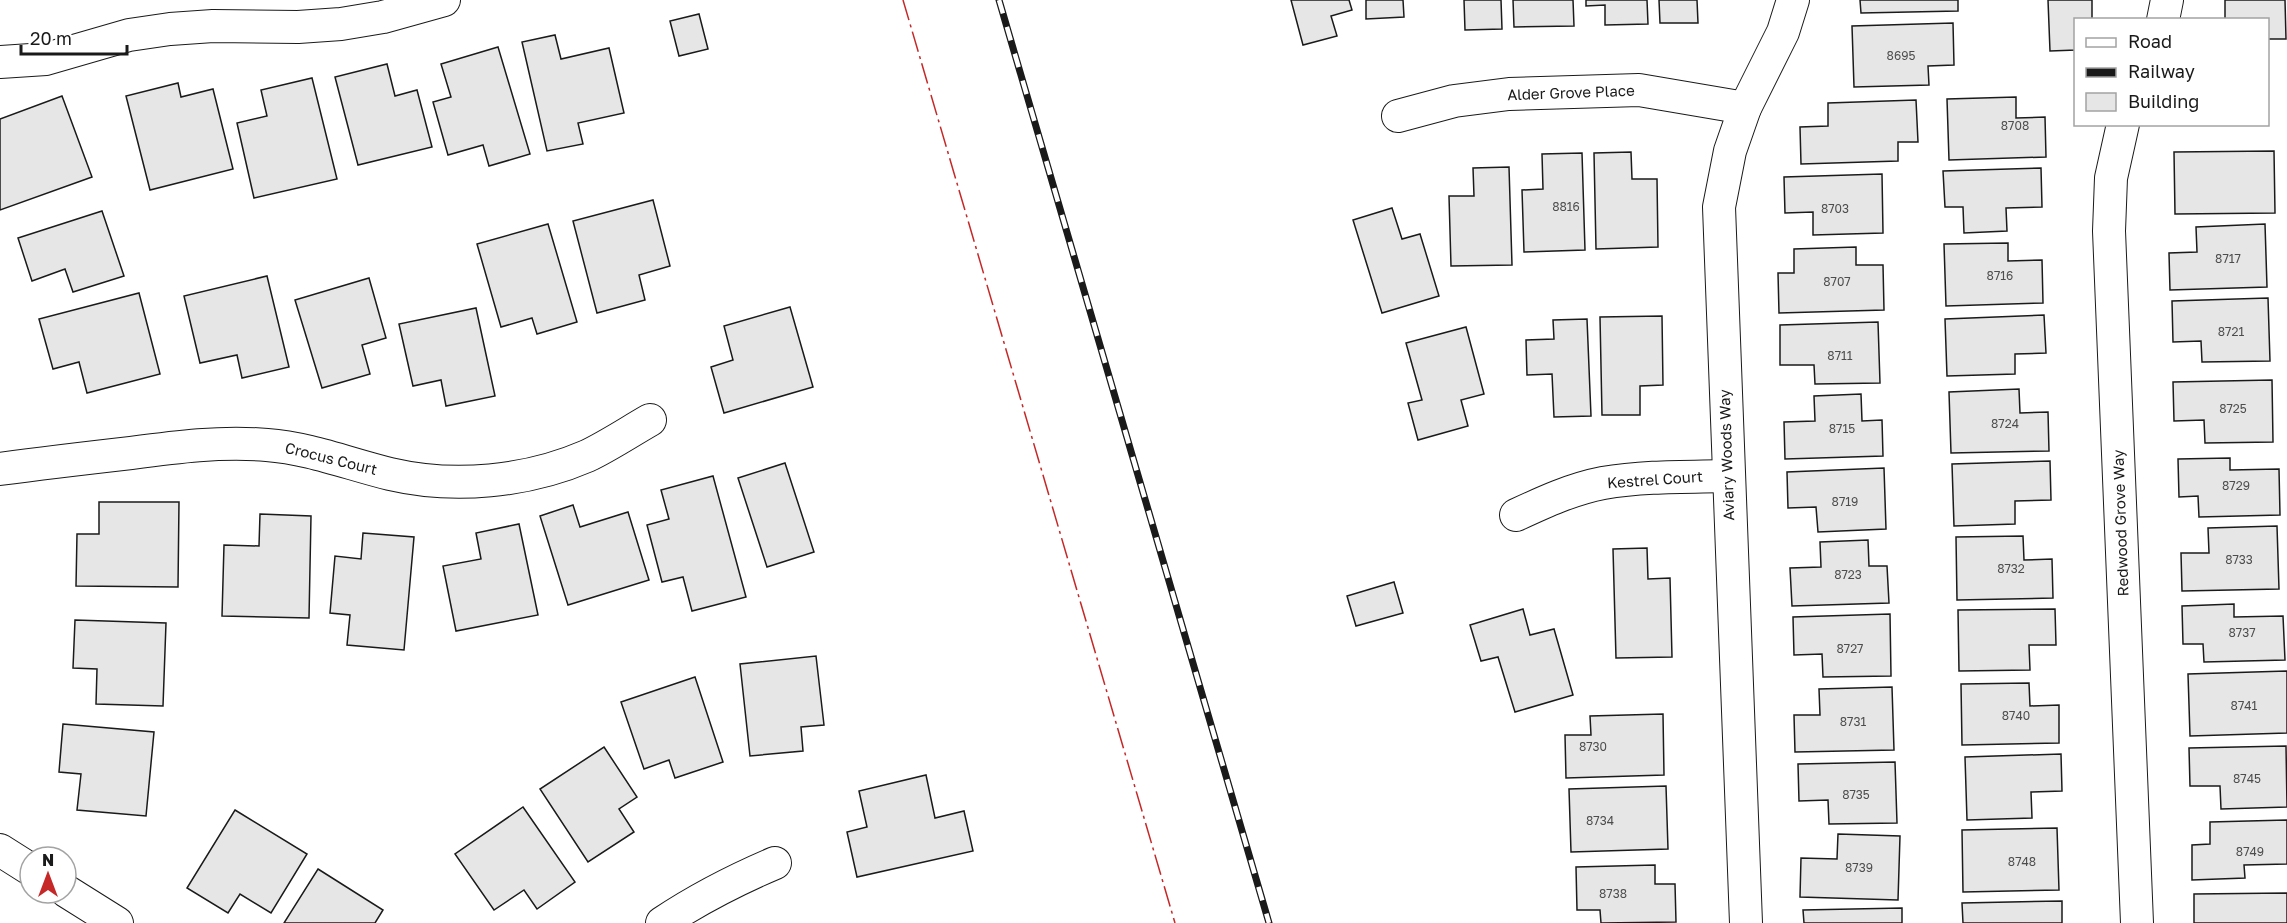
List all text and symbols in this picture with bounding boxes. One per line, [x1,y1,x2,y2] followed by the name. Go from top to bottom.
[21,18,128,56] scale bar
[2074,18,2269,126] legend
[30,27,72,49] text: 20 m
[2128,30,2172,52] text: Road
[1887,48,1915,63] house number: 8695
[2128,60,2195,82] text: Railway
[1507,81,1635,103] street label: Alder Grove Place
[2128,90,2199,112] text: Building
[2001,118,2029,133] house number: 8708
[1552,199,1580,214] house number: 8816
[1821,201,1849,216] house number: 8703
[2215,251,2241,266] house number: 8717
[1987,268,2013,283] house number: 8716
[1823,274,1851,289] house number: 8707
[2218,324,2244,339] house number: 8721
[1827,348,1853,363] house number: 8711
[1715,388,1737,521] street label: Aviary Woods Way
[2219,401,2247,416] house number: 8725
[1991,416,2019,431] house number: 8724
[1829,421,1855,436] house number: 8715
[283,438,379,478] street label: Crocus Court
[2108,449,2132,597] street label: Redwood Grove Way
[1606,467,1703,491] street label: Kestrel Court
[2222,478,2250,493] house number: 8729
[1832,494,1858,509] house number: 8719
[2225,552,2253,567] house number: 8733
[1997,561,2025,576] house number: 8732
[1834,567,1862,582] house number: 8723
[2228,625,2256,640] house number: 8737
[1836,641,1864,656] house number: 8727
[2231,698,2258,713] house number: 8741
[2002,708,2030,723] house number: 8740
[1840,714,1866,729] house number: 8731
[1579,739,1607,754] house number: 8730
[2233,771,2261,786] house number: 8745
[1842,787,1870,802] house number: 8735
[1586,813,1614,828] house number: 8734
[2236,844,2264,859] house number: 8749
[18,845,78,905] north arrow
[42,850,54,870] text: N
[2008,854,2036,869] house number: 8748
[1845,860,1873,875] house number: 8739
[1599,886,1627,901] house number: 8738

